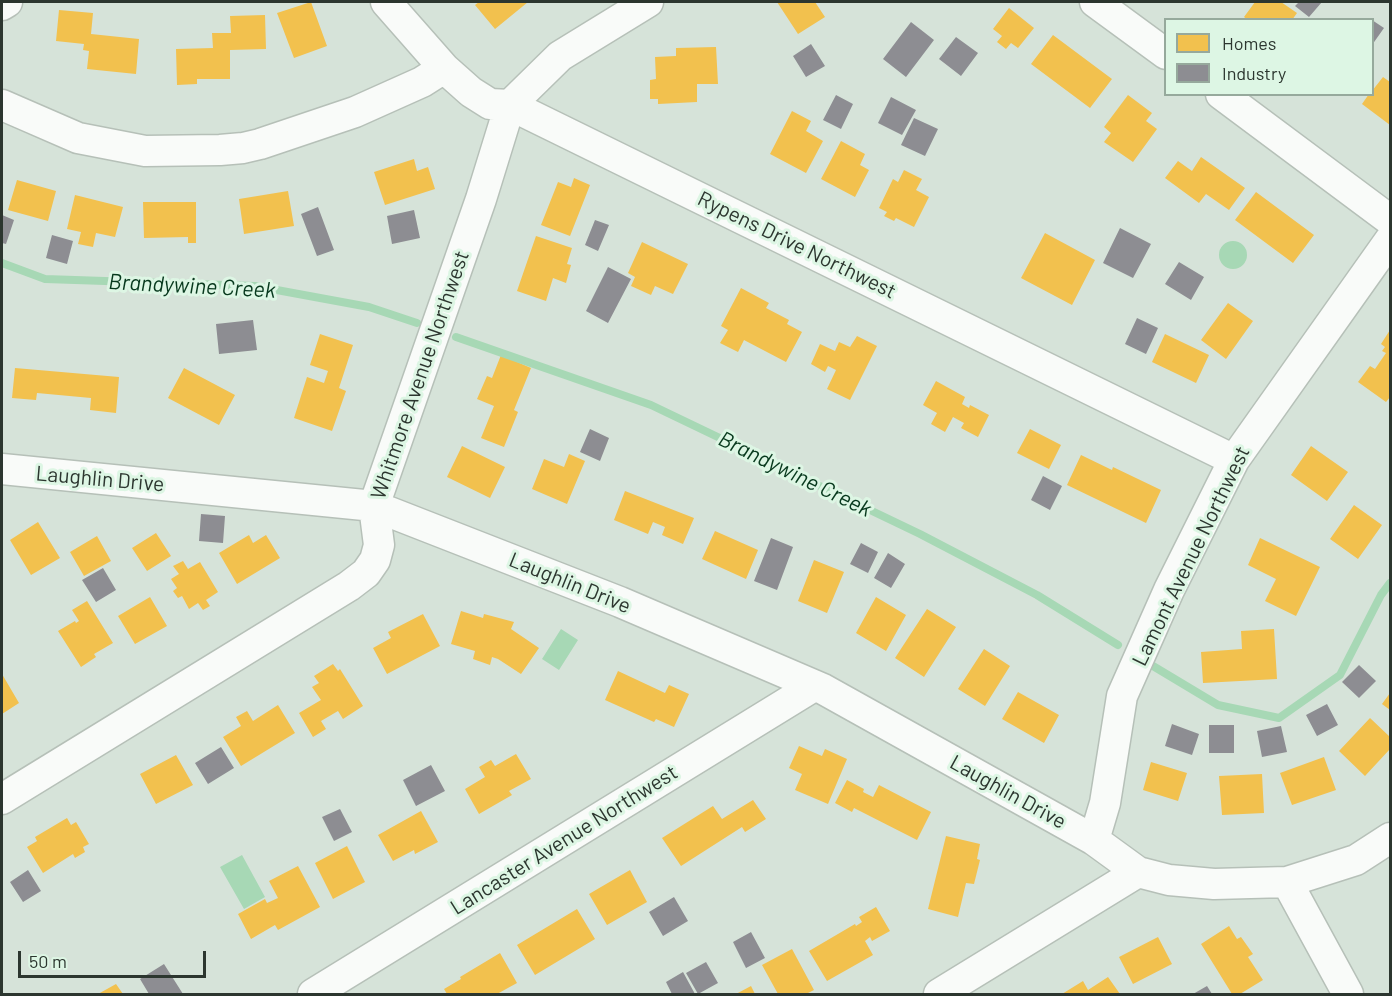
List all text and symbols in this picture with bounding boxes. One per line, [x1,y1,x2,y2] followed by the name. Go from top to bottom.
[1164,18,1374,96] legend
[1222,32,1276,54] text: Homes
[1222,62,1286,84] text: Industry
[694,186,900,304] street label: Rypens Drive Northwest
[366,247,474,503] street label: Whitmore Avenue Northwest
[108,268,276,304] water label: Brandywine Creek
[714,425,876,523] water label: Brandywine Creek
[1127,442,1255,670] street label: Lamont Avenue Northwest
[35,461,165,497] street label: Laughlin Drive
[505,547,635,619] street label: Laughlin Drive
[945,750,1071,834] street label: Laughlin Drive
[446,760,682,920] street label: Lancaster Avenue Northwest
[21,939,208,977] scale bar
[29,950,67,972] text: 50 m

